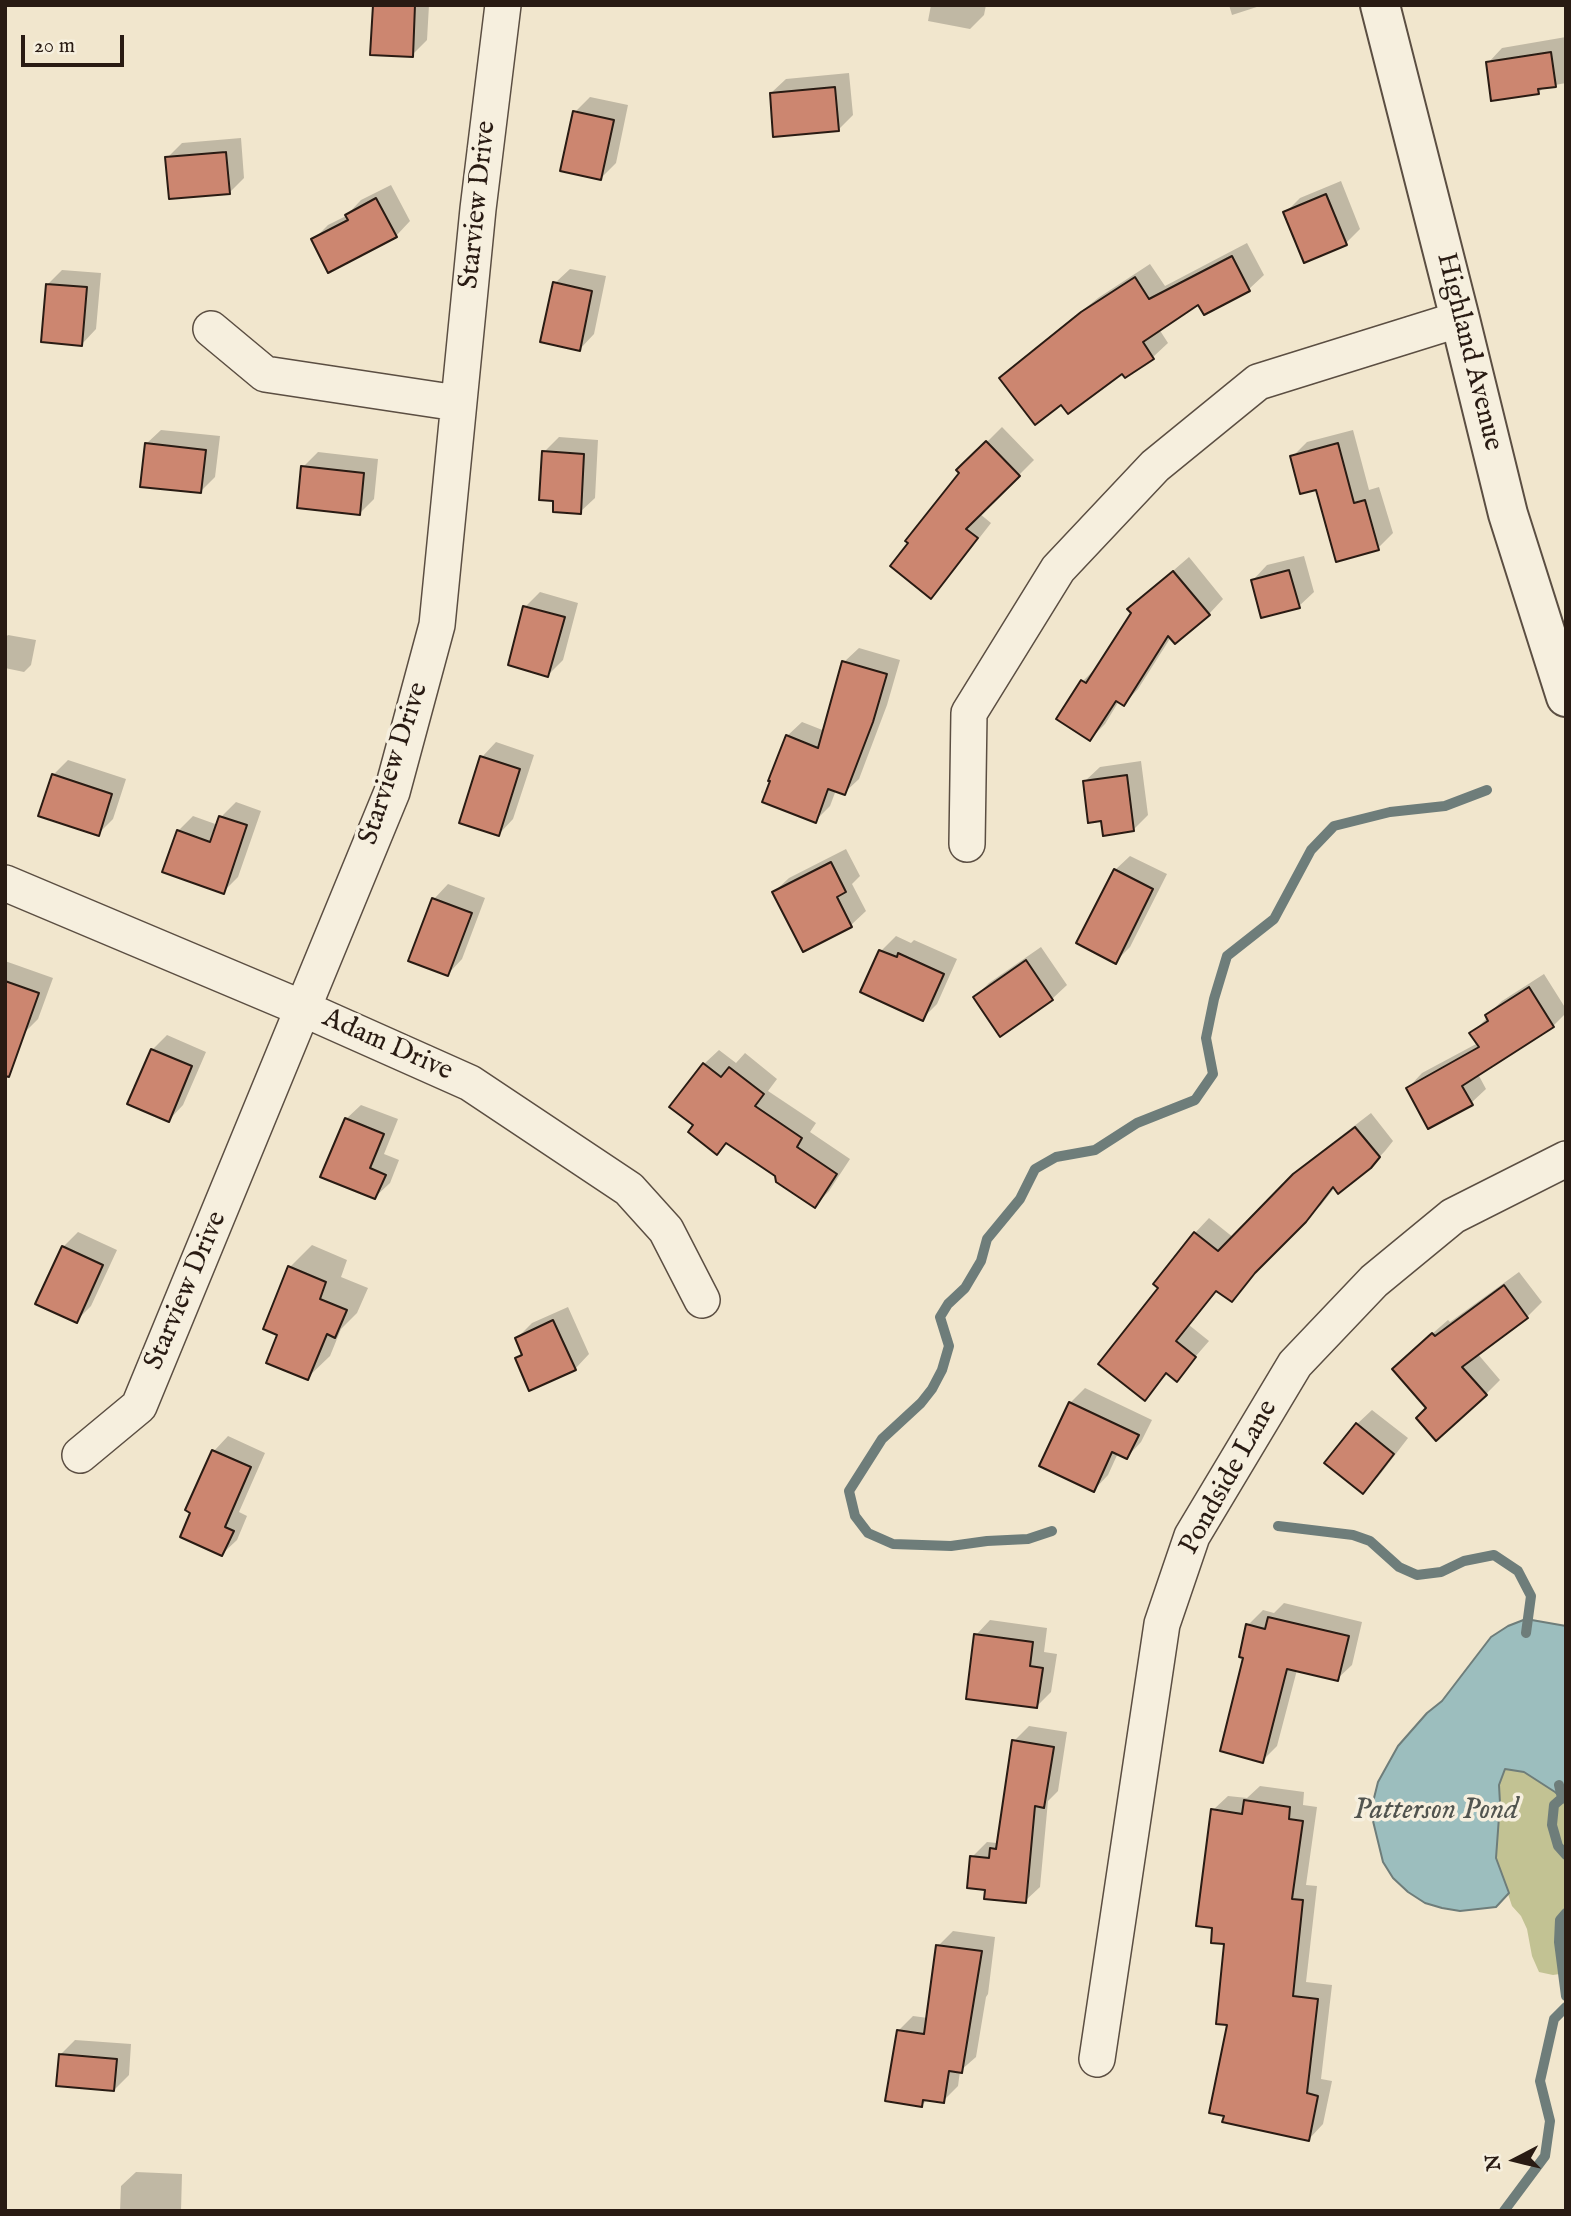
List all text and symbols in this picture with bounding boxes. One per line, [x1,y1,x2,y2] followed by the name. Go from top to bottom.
[24,21,128,65] scale bar
[34,33,75,60] text: 20 m
[453,119,505,291] street label: Starview Drive
[1427,249,1509,455] street label: Highland Avenue
[353,679,437,849] street label: Starview Drive
[317,1002,457,1090] street label: Adam Drive
[139,1207,235,1375] street label: Starview Drive
[1174,1395,1286,1561] street label: Pondside Lane
[1354,1794,1518,1830] water label: Patterson Pond
[1480,2125,1550,2195] north arrow
[1481,2153,1507,2172] text: N

